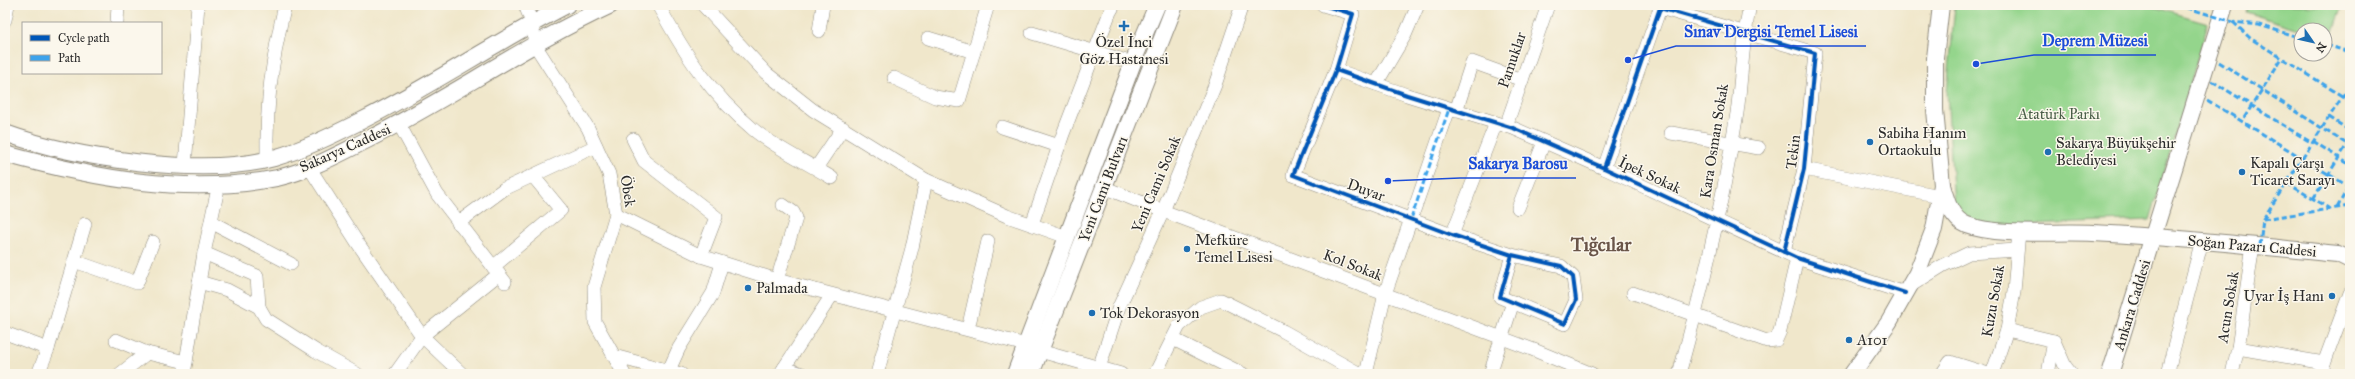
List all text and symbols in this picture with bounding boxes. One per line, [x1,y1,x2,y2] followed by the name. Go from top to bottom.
[1676,18,1866,46] callout: Sınav Dergisi Temel Lisesi
[1118,20,1130,32] marker: Özel İnci Göz Hastanesi
[22,22,162,74] legend
[1684,22,1859,42] text: Sınav Dergisi Temel Lisesi
[2293,22,2333,62] north arrow
[2034,27,2156,55] callout: Deprem Müzesi
[1494,29,1530,90] street label: Pamuklar
[58,31,110,45] text: Cycle path
[2042,31,2149,51] text: Deprem Müzesi
[1079,32,1169,68] place label: Özel İnci Göz Hastanesi
[2313,40,2329,55] text: N
[58,51,81,65] text: Path
[1696,82,1732,200] street label: Kara Osman Sokak
[2017,105,2100,123] park label: Atatürk Parkı
[297,120,393,176] street label: Sakarya Caddesi
[1878,124,1967,159] place label: Sabiha Hanım Ortaokulu
[1128,133,1184,235] street label: Yeni Cami Sokak
[1075,134,1131,244] street label: Yeni Cami Bulvarı
[1782,134,1804,170] street label: Tekin
[2056,134,2176,169] place label: Sakarya Büyükşehir Belediyesi
[1865,137,1875,147] marker: Sabiha Hanım Ortaokulu
[2043,147,2053,157] marker: Sakarya Büyükşehir Belediyesi
[1460,150,1576,178] callout: Sakarya Barosu
[1616,153,1684,197] street label: İpek Sokak
[1468,154,1568,174] text: Sakarya Barosu
[2250,154,2335,189] place label: Kapalı Çarşı Ticaret Sarayı
[2237,167,2247,177] marker: Kapalı Çarşı Ticaret Sarayı
[617,174,640,208] street label: Öbek
[1345,175,1388,205] street label: Duyar
[1195,231,1273,266] place label: Mefküre Temel Lisesi
[2187,231,2317,261] street label: Soğan Pazarı Caddesi
[1570,233,1632,257] district label: Tığcılar
[1182,244,1192,254] marker: Mefküre Temel Lisesi
[1321,246,1385,284] street label: Kol Sokak
[2109,257,2154,354] street label: Ankara Caddesi
[1978,263,2008,339] street label: Kuzu Sokak
[2213,270,2243,345] street label: Acun Sokak
[756,279,808,297] place label: Palmada
[743,283,753,293] marker: Palmada
[2244,287,2324,305] place label: Uyar İş Hanı
[2327,291,2337,301] marker: Uyar İş Hanı
[1100,304,1199,322] place label: Tok Dekorasyon
[1087,308,1097,318] marker: Tok Dekorasyon
[1856,331,1888,349] place label: A101
[1844,335,1854,345] marker: A101

